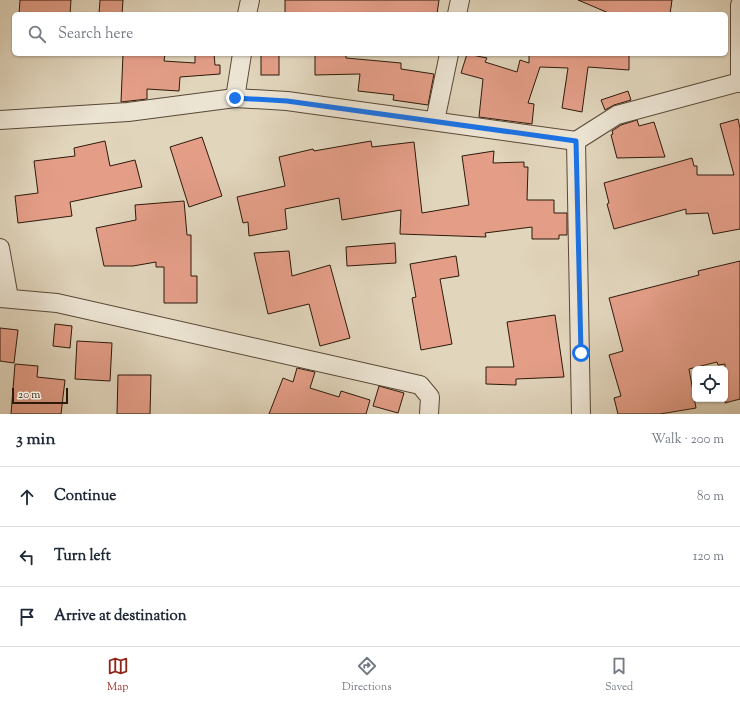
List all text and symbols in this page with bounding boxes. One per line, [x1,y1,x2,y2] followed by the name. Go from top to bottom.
[12,12,728,56] search box
[26,23,48,45] icon: search
[58,24,133,45] text: Search here
[226,89,244,107] route end
[572,344,590,362] route start
[692,366,728,402] map controls
[692,366,728,402] button: locate
[12,386,68,405] scale bar
[18,387,40,403] text: 20 m
[16,428,55,452] text: 3 min
[651,431,724,449] text: Walk · 200 m
[16,486,38,508] icon: ahead
[54,486,116,507] text: Continue
[697,488,724,506] text: 80 m
[16,546,38,568] icon: left
[54,546,111,567] text: Turn left
[693,548,724,566] text: 120 m
[16,606,38,628] icon: arrive
[54,606,187,627] text: Arrive at destination
[107,655,129,695] tab: Map
[342,655,392,695] tab: Directions
[605,655,633,695] tab: Saved

